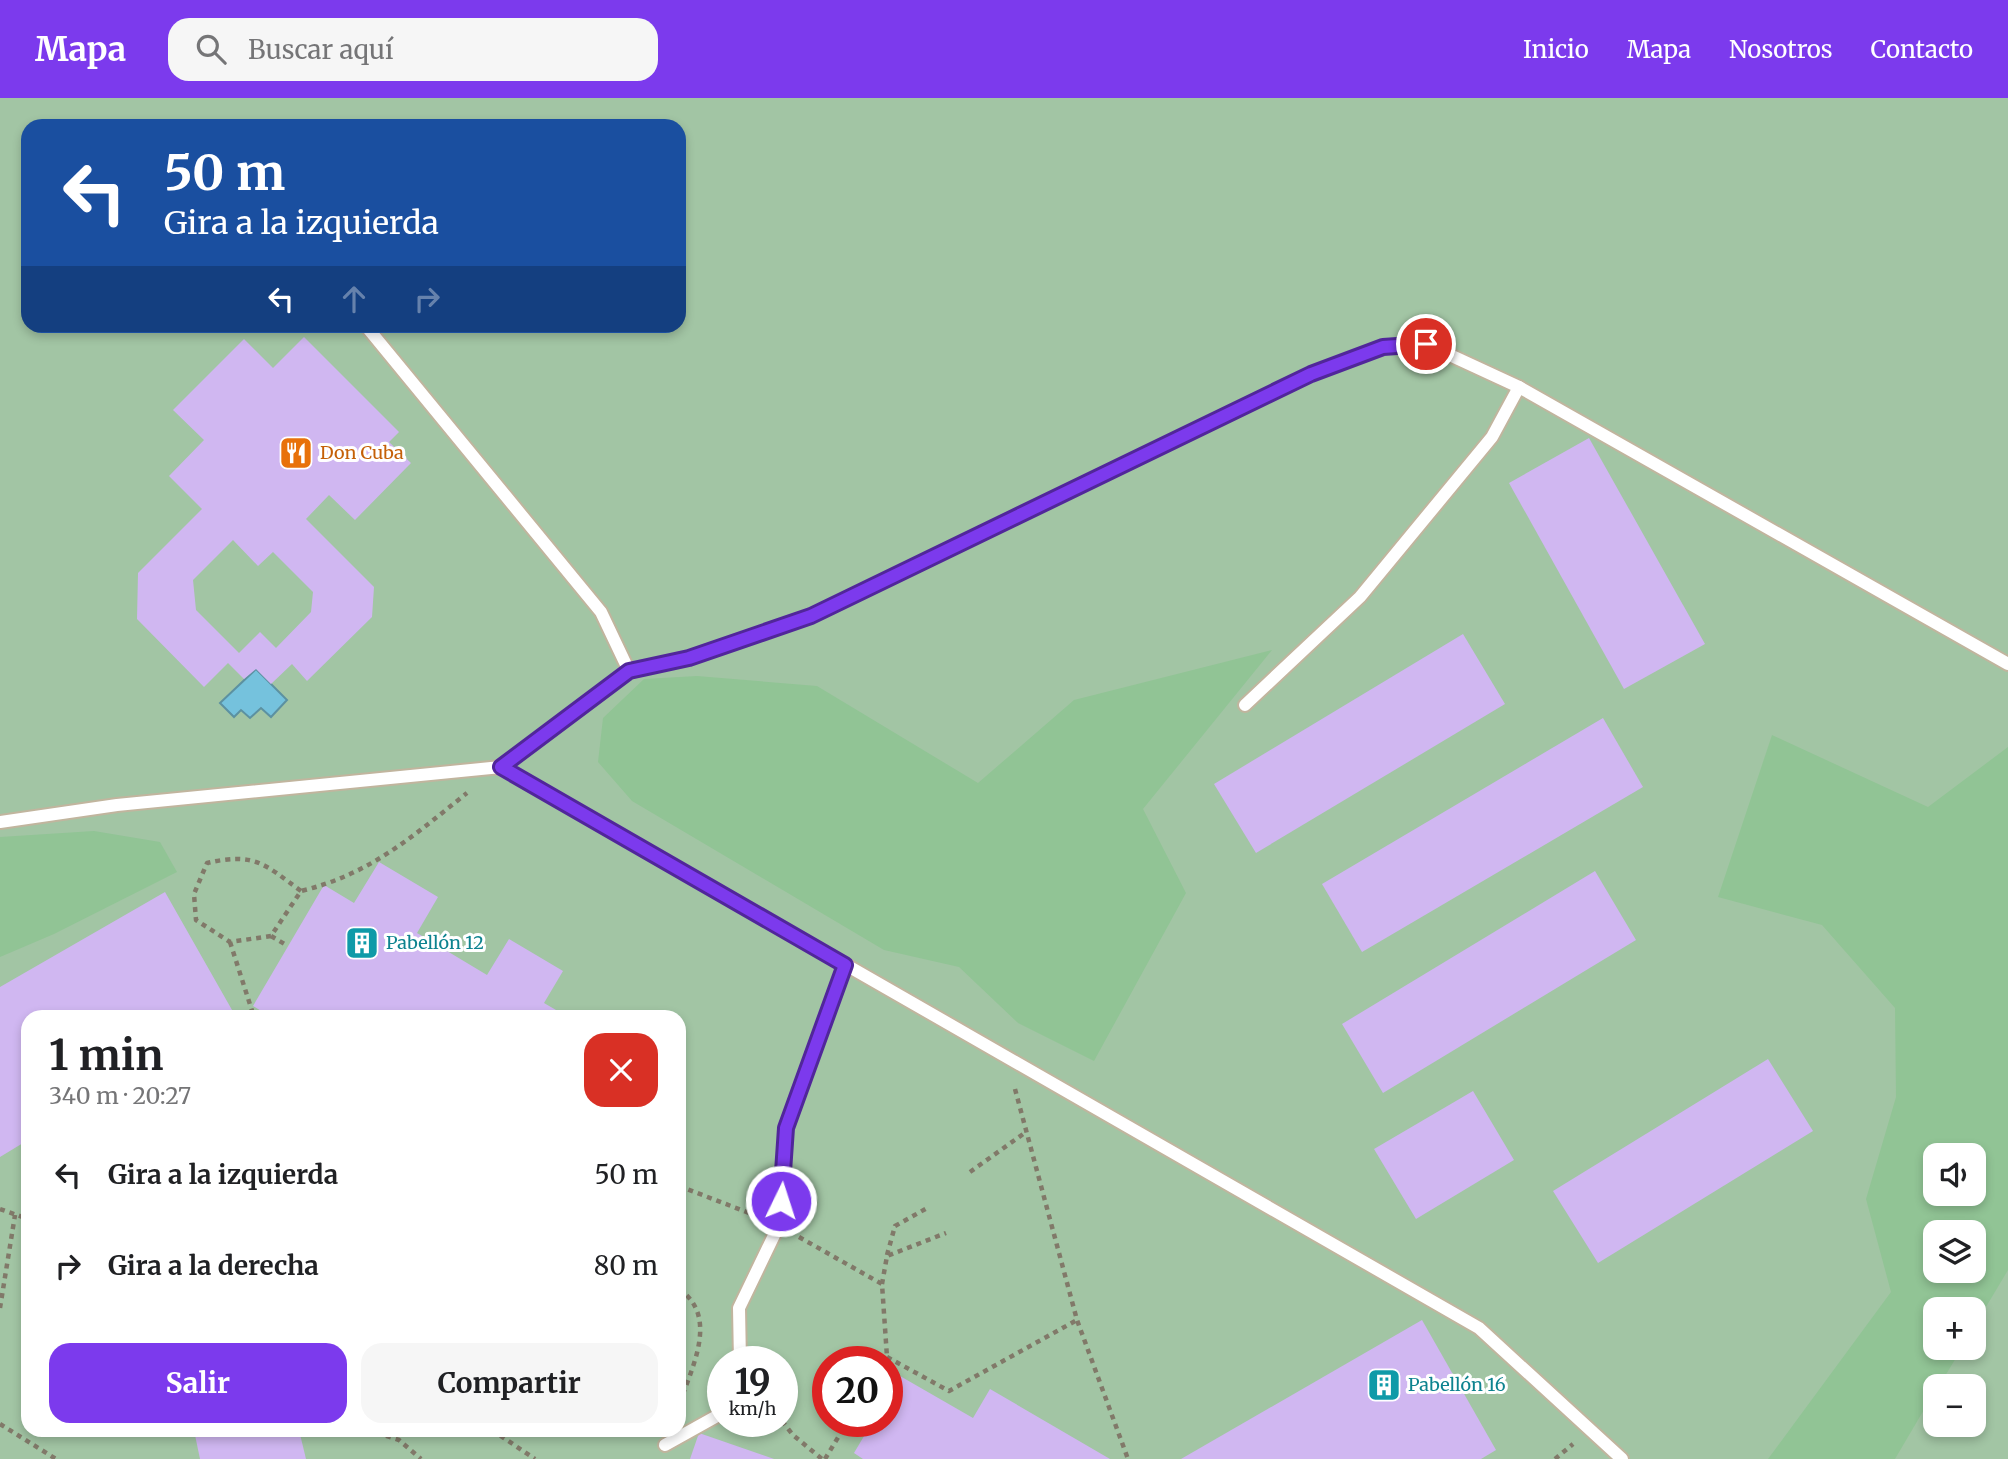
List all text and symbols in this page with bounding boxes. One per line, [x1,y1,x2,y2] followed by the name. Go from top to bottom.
[168,18,658,81] search box
[35,29,126,70] text: Mapa
[192,30,230,68] icon: search
[248,33,393,66] text: Buscar aquí
[1523,34,1589,65] text: Inicio
[1627,34,1691,65] text: Mapa
[1729,34,1833,65] text: Nosotros
[1871,34,1973,65] text: Contacto
[164,142,285,203] text: 50 m
[49,147,140,238] icon: left
[164,203,439,243] text: Gira a la izquierda
[262,280,300,318] icon: left
[335,280,373,318] icon: ahead
[408,280,446,318] icon: right
[1396,314,1456,374] pin
[1407,325,1445,363] icon: arrive
[277,434,315,472] restaurant icon: Don Cuba
[320,441,404,464] place label: Don Cuba
[343,924,381,962] building icon: Pabellón 12
[386,931,484,954] place label: Pabellón 12
[49,1029,163,1081] text: 1 min
[584,1033,658,1107] button: close
[49,1081,191,1110] text: 340 m · 20:27
[1923,1143,1986,1437] map controls
[1923,1143,1986,1206] button: sound
[49,1156,87,1194] icon: left
[108,1158,338,1191] text: Gira a la izquierda
[594,1158,658,1191] text: 50 m
[744,1164,818,1238] position arrow
[1923,1220,1986,1283] button: layers
[49,1247,87,1285] icon: right
[108,1249,319,1282] text: Gira a la derecha
[594,1249,658,1282] text: 80 m
[1923,1297,1986,1360] button: +
[49,1343,347,1423] button: Salir
[361,1343,658,1423] button: Compartir
[812,1346,903,1437] speed limit sign: 20
[734,1360,771,1404] text: 19
[1365,1366,1403,1404] building icon: Pabellón 16
[1408,1373,1506,1396] place label: Pabellón 16
[1923,1374,1986,1437] button: −
[729,1397,776,1420] text: km/h

